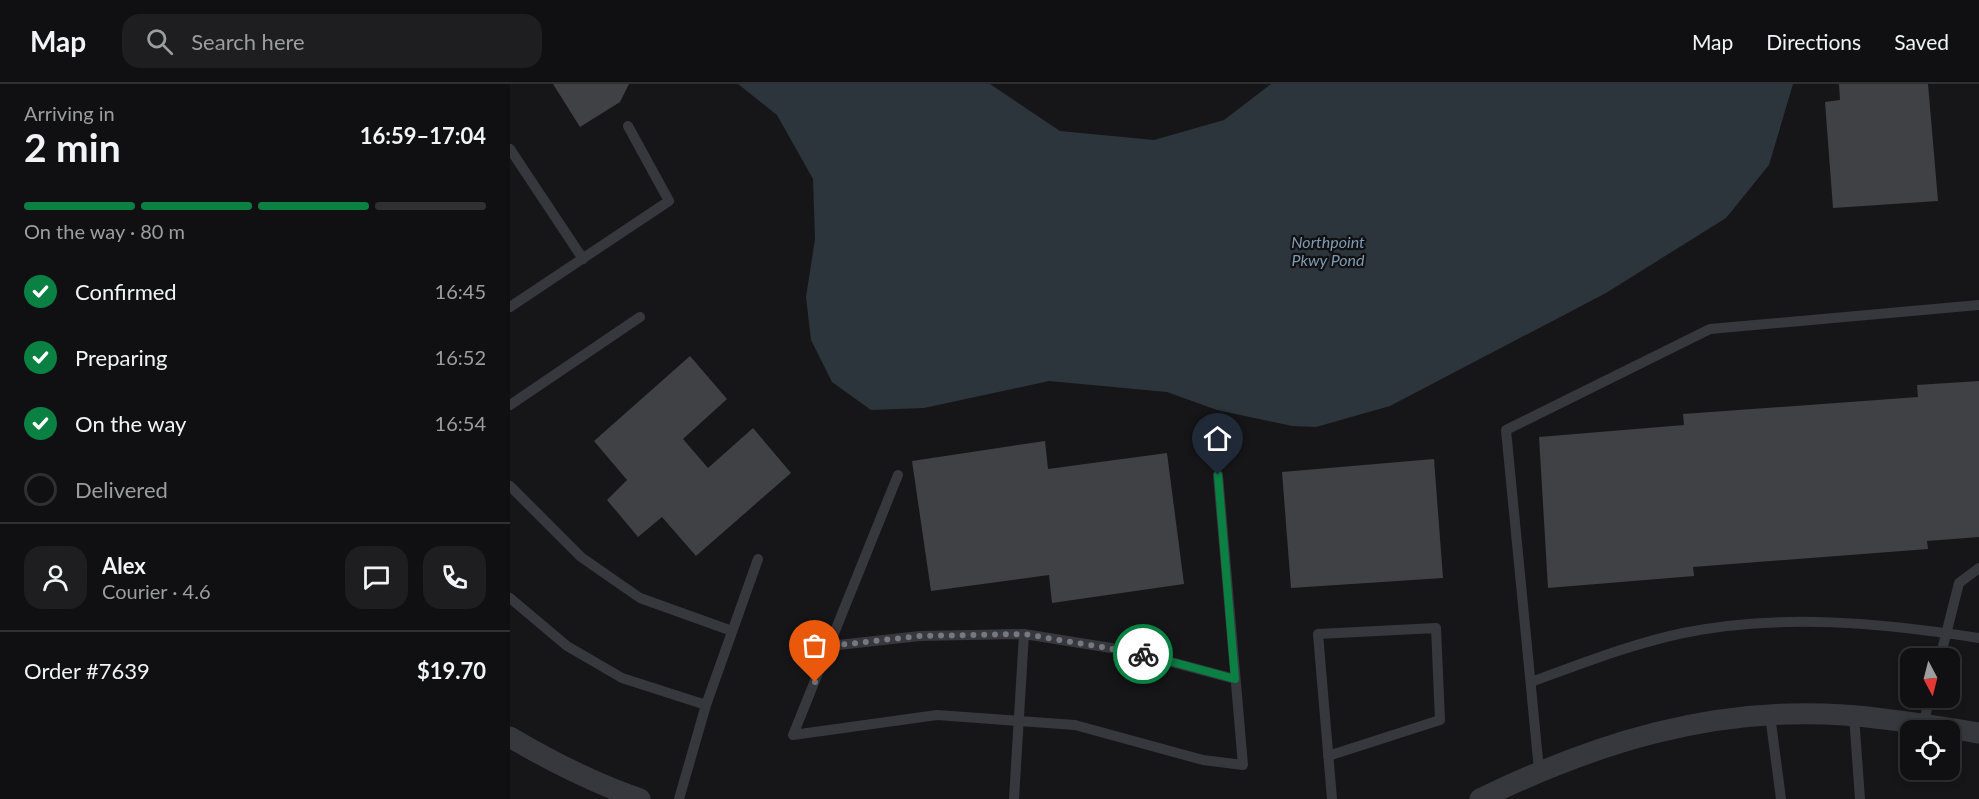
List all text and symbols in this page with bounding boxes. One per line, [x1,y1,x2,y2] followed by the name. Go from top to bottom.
[122,14,542,68] search box
[30,24,86,58] text: Map
[143,25,176,58] icon: search
[191,28,305,55] text: Search here
[1692,29,1733,54] text: Map
[1766,29,1861,54] text: Directions
[1894,29,1949,54] text: Saved
[24,101,115,125] text: Arriving in
[360,122,486,149] text: 16:59–17:04
[24,124,121,170] text: 2 min
[24,219,185,243] text: On the way · 80 m
[1291,232,1365,269] water label: Northpoint Pkwy Pond
[24,275,57,308] icon: check
[75,278,177,305] text: Confirmed
[435,279,486,303] text: 16:45
[24,341,57,374] icon: check
[75,344,167,371] text: Preparing
[435,345,486,369] text: 16:52
[24,407,57,440] icon: check
[75,410,186,437] text: On the way
[435,411,486,435] text: 16:54
[1192,413,1243,475] pin
[1201,422,1234,455] icon: home
[75,476,168,503] text: Delivered
[24,546,87,609] button: person
[345,546,408,609] button: chat
[423,546,486,609] button: phone
[102,552,146,579] text: Alex
[102,579,211,603] text: Courier · 4.6
[789,620,840,682] pin
[1113,624,1173,684] courier
[798,629,831,662] icon: bag
[1127,638,1160,671] icon: bike
[1900,648,1960,708] north arrow
[1900,648,1960,780] map controls
[24,657,150,684] text: Order #7639
[417,657,486,684] text: $19.70
[1900,720,1960,780] button: locate

